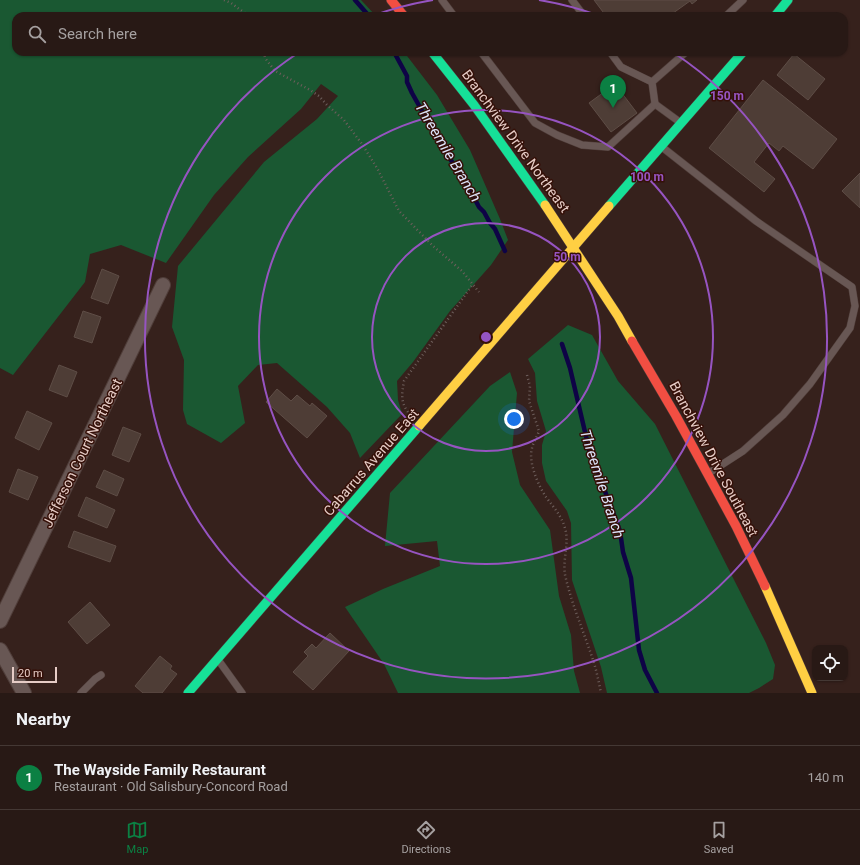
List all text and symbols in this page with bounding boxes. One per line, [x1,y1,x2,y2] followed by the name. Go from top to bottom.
[12,12,848,56] search box
[26,23,48,45] icon: search
[58,25,137,43] text: Search here
[459,67,573,216] street label: Branchview Drive Northeast
[600,75,626,108] pin: 1
[710,89,744,103] text: 150 m
[411,99,485,205] water label: Threemile Branch
[630,170,664,184] text: 100 m
[553,250,581,264] text: 50 m
[479,330,493,344] centre of rings
[39,376,125,530] street label: Jefferson Court Northeast
[666,379,762,540] street label: Branchview Drive Southeast
[320,405,422,519] street label: Cabarrus Avenue East
[504,409,524,429] your location
[576,427,628,541] water label: Threemile Branch
[812,645,848,681] map controls
[812,645,848,681] button: locate
[12,665,57,684] scale bar
[18,667,43,680] text: 20 m
[16,709,71,729] text: Nearby
[54,761,266,779] text: The Wayside Family Restaurant
[25,770,33,785] text: 1
[807,770,844,785] text: 140 m
[54,779,288,794] text: Restaurant · Old Salisbury-Concord Road
[126,819,148,856] tab: Map
[401,819,451,856] tab: Directions
[704,819,734,856] tab: Saved

